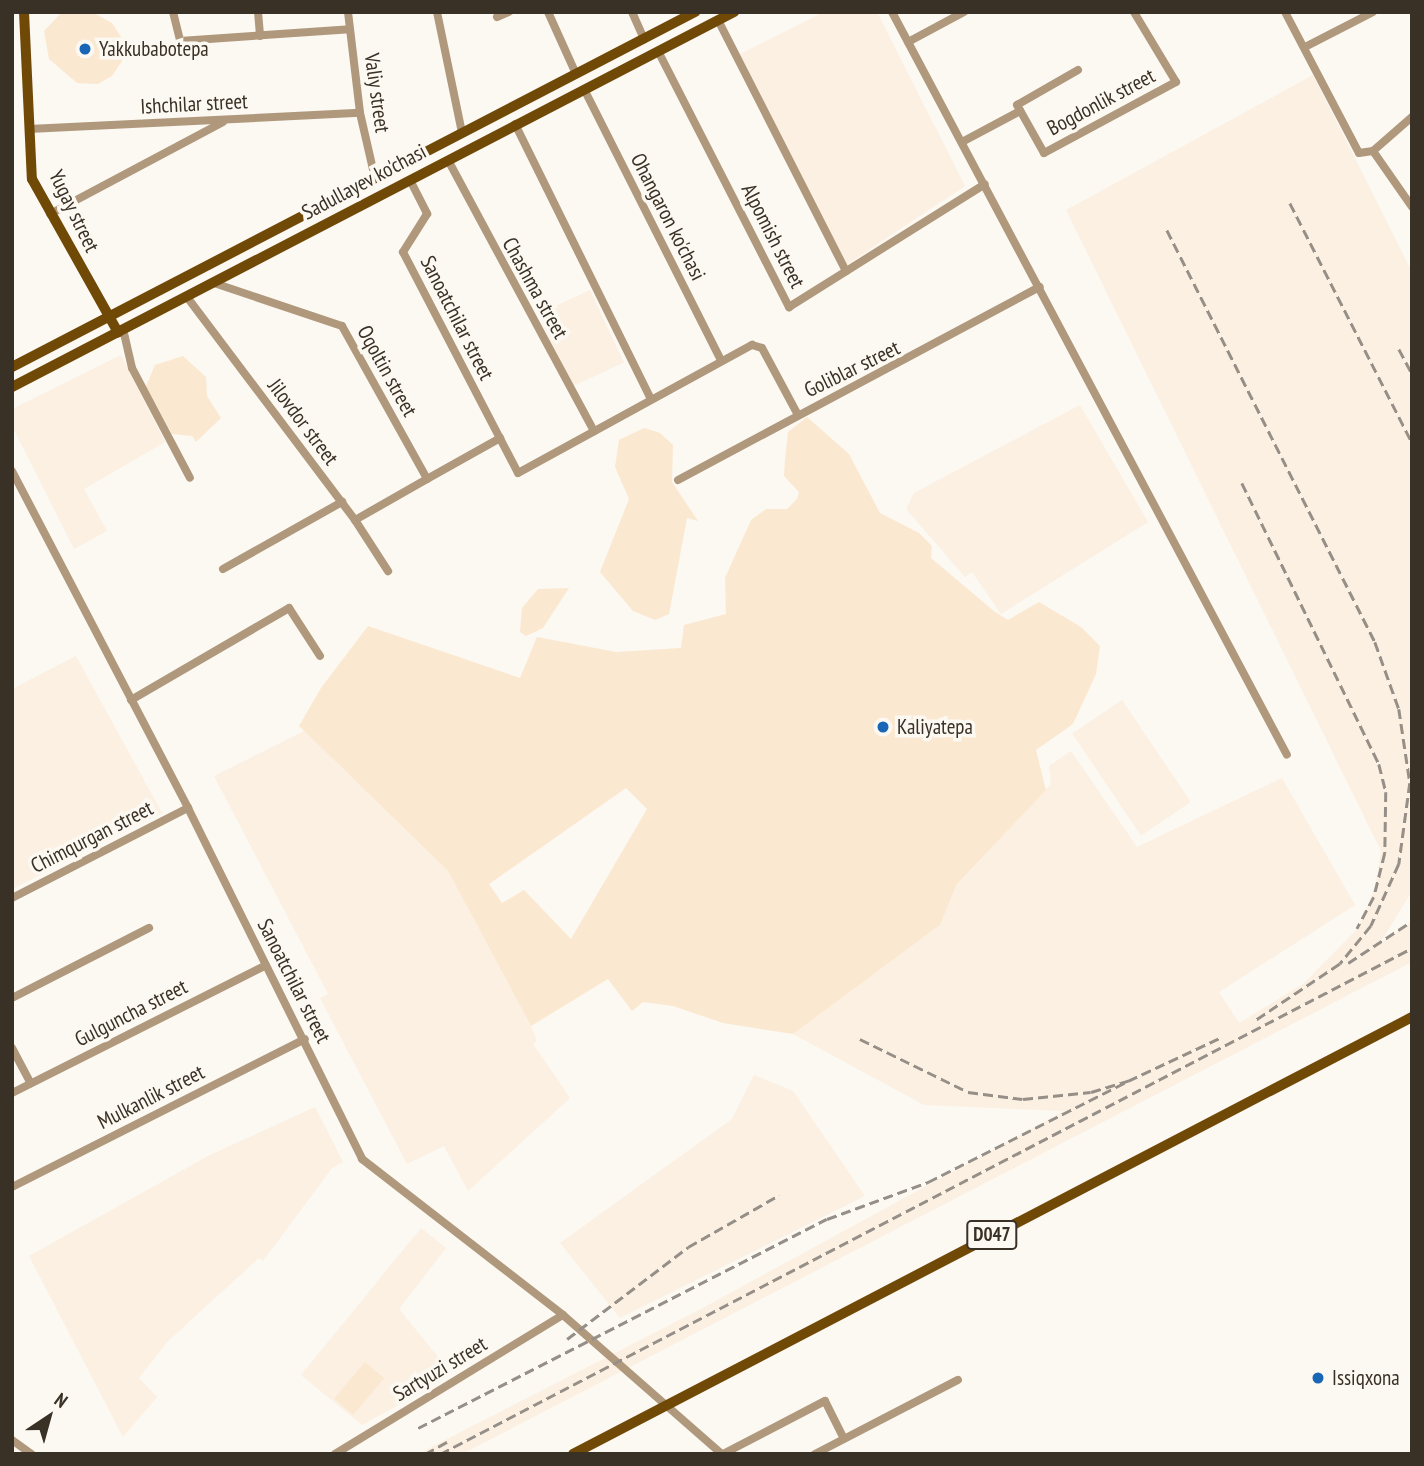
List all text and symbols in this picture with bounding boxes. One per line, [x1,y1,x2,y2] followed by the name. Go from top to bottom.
[99,36,209,62] place label: Yakkubabotepa
[77,41,93,57] marker: Yakkubabotepa
[359,51,395,135] street label: Valiy street
[1043,63,1159,141] street label: Bogdonlik street
[140,89,248,119] street label: Ishchilar street
[297,139,431,225] street label: Sadullayev ko'chasi
[625,149,711,285] street label: Ohangaron ko'chasi
[43,166,105,256] street label: Yugay street
[736,180,810,292] street label: Alpomish street
[497,233,573,343] street label: Chashma street
[415,252,499,384] street label: Sanoatchilar street
[352,321,422,421] street label: Oqoltin street
[800,335,904,403] street label: Goliblar street
[262,374,344,470] street label: Jilovdor street
[897,714,973,740] place label: Kaliyatepa
[875,719,891,735] marker: Kaliyatepa
[27,795,157,879] street label: Chimqurgan street
[252,915,336,1047] street label: Sanoatchilar street
[71,974,191,1052] street label: Gulguncha street
[93,1059,209,1135] street label: Mulkanlik street
[966,1219,1018,1250] road number: D047
[389,1331,491,1407] street label: Sartyuzi street
[1332,1365,1400,1391] place label: Issiqxona
[1310,1370,1326,1386] marker: Issiqxona
[14,1382,84,1452] north arrow
[50,1387,73,1413] text: N

